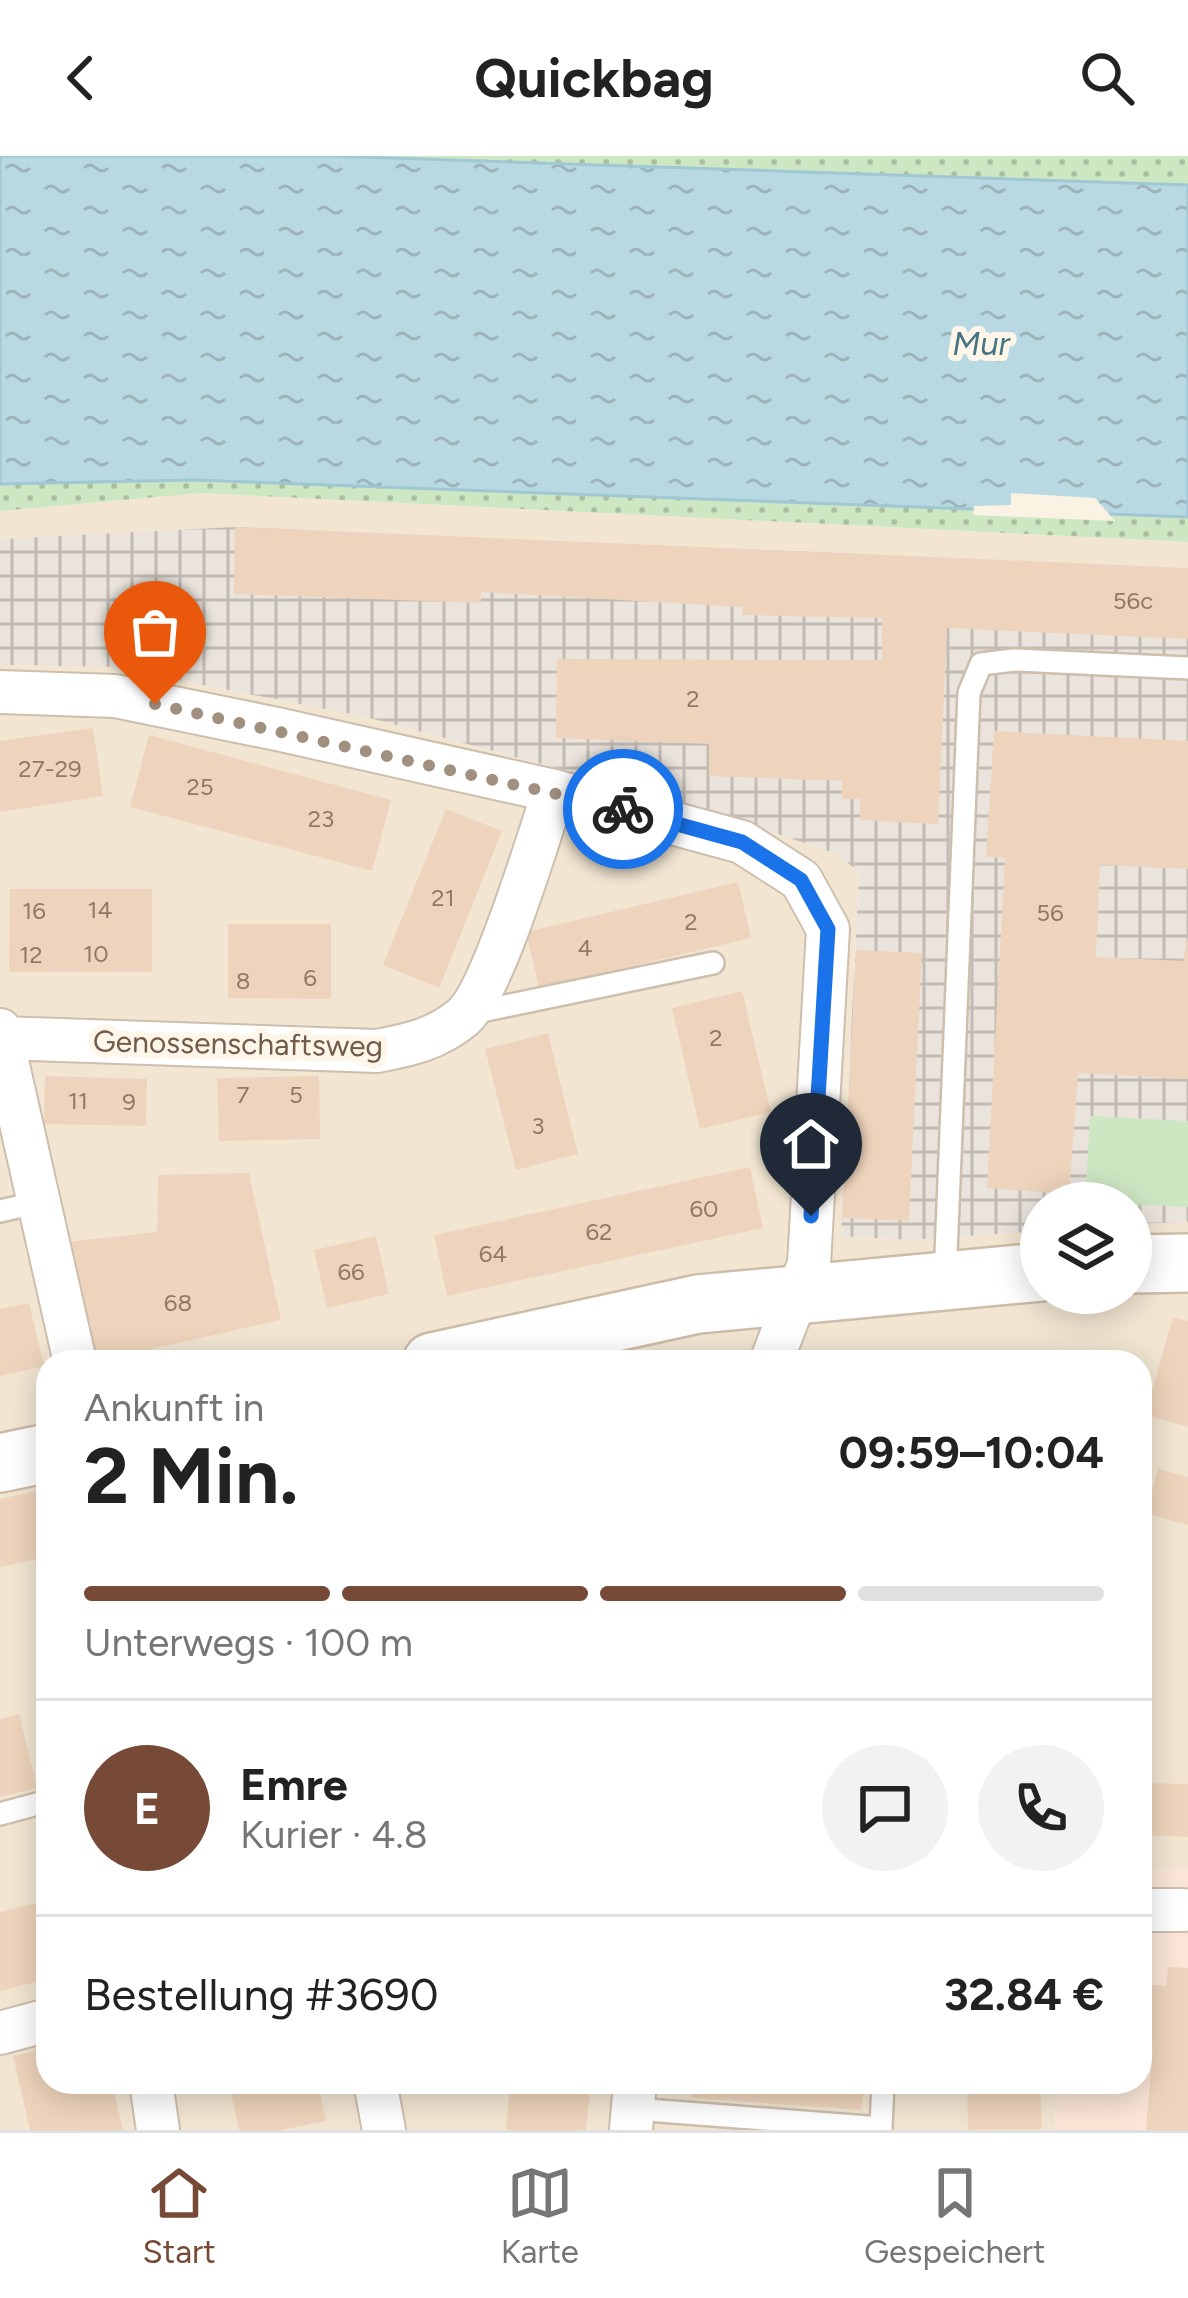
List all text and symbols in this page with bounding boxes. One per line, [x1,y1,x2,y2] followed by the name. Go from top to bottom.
[48,45,114,111] icon: back
[1074,45,1140,111] icon: search
[474,46,714,111] text: Quickbag
[952,324,1012,363] water label: Mur
[104,581,206,704] pin
[1113,586,1153,615] house number: 56c
[122,599,188,665] icon: bag
[686,684,700,713] house number: 2
[563,749,683,869] courier
[18,754,82,783] house number: 27-29
[186,772,214,801] house number: 25
[590,776,656,842] icon: bike
[308,804,334,833] house number: 23
[431,883,455,912] house number: 21
[88,895,112,924] house number: 14
[22,896,46,925] house number: 16
[1036,898,1064,927] house number: 56
[684,907,698,936] house number: 2
[578,933,593,962] house number: 4
[83,939,109,968] house number: 10
[19,940,43,969] house number: 12
[303,963,317,992] house number: 6
[236,966,250,995] house number: 8
[93,1022,383,1065] street label: Genossenschaftsweg
[709,1023,723,1052] house number: 2
[237,1080,250,1109] house number: 7
[289,1080,303,1109] house number: 5
[68,1086,88,1115] house number: 11
[122,1087,136,1116] house number: 9
[760,1093,862,1216] pin
[531,1111,545,1140] house number: 3
[778,1111,844,1177] icon: home
[1020,1182,1152,1314] map controls
[1020,1182,1152,1314] button: layers
[690,1194,718,1223] house number: 60
[586,1217,613,1246] house number: 62
[479,1239,507,1268] house number: 64
[337,1257,365,1286] house number: 66
[164,1288,192,1317] house number: 68
[84,1384,264,1431] text: Ankunft in
[839,1425,1104,1479] text: 09:59–10:04
[84,1429,299,1523] text: 2 Min.
[84,1619,413,1666] text: Unterwegs · 100 m
[822,1745,948,1871] button: chat
[978,1745,1104,1871] button: phone
[240,1757,348,1811] text: Emre
[134,1781,160,1835] text: E
[240,1811,428,1858] text: Kurier · 4.8
[84,1967,439,2021] text: Bestellung #3690
[944,1967,1104,2021] text: 32.84 €
[143,2160,216,2271] tab: Start
[501,2160,579,2271] tab: Karte
[864,2160,1045,2271] tab: Gespeichert

